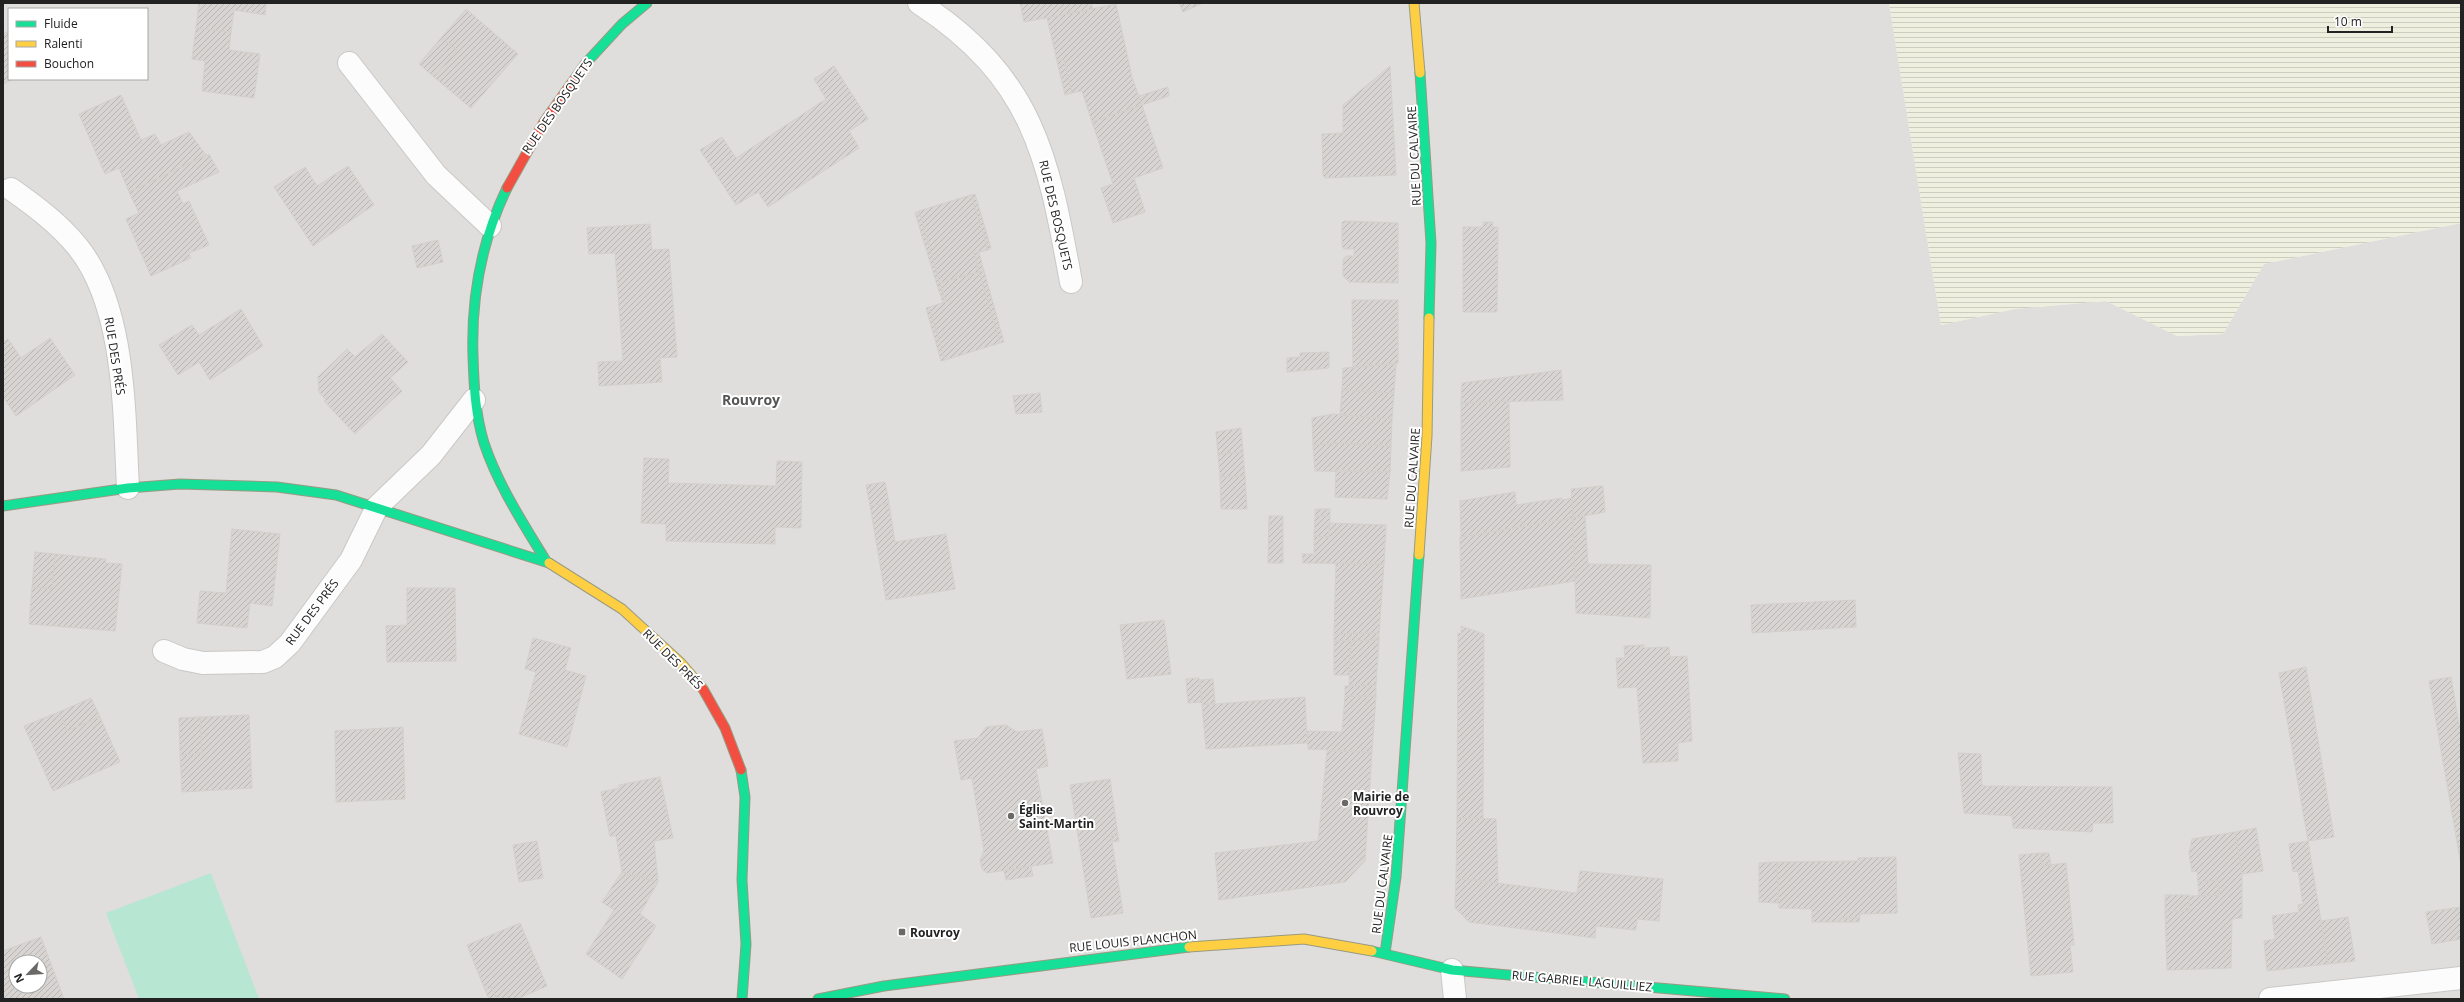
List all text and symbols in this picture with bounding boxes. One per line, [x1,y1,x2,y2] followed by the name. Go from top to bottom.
[8,8,148,80] legend
[2328,8,2392,34] scale bar
[2334,13,2362,30] text: 10 m
[44,15,78,32] text: Fluide
[44,35,83,52] text: Ralenti
[44,55,94,72] text: Bouchon
[518,55,596,157] street label: RUE DES BOSQUETS
[1403,106,1425,206] street label: RUE DU CALVAIRE
[1035,158,1077,272] street label: RUE DES BOSQUETS
[100,316,130,396] street label: RUE DES PRÉS
[722,390,780,409] district label: Rouvroy
[1400,427,1424,529] street label: RUE DU CALVAIRE
[281,575,343,649] street label: RUE DES PRÉS
[639,625,707,693] street label: RUE DES PRÉS
[1353,788,1409,819] place label: Mairie de Rouvroy
[1340,798,1350,808] marker: Mairie de Rouvroy
[1019,801,1094,832] place label: Église Saint-Martin
[1006,811,1016,821] marker: Église Saint-Martin
[1367,833,1397,935] street label: RUE DU CALVAIRE
[910,924,960,941] place label: Rouvroy
[1068,926,1198,956] street label: RUE LOUIS PLANCHON
[897,927,907,937] marker: Rouvroy
[8,954,48,994] north arrow
[1511,966,1653,996] street label: RUE GABRIEL LAGUILLIEZ
[10,971,27,986] text: N

